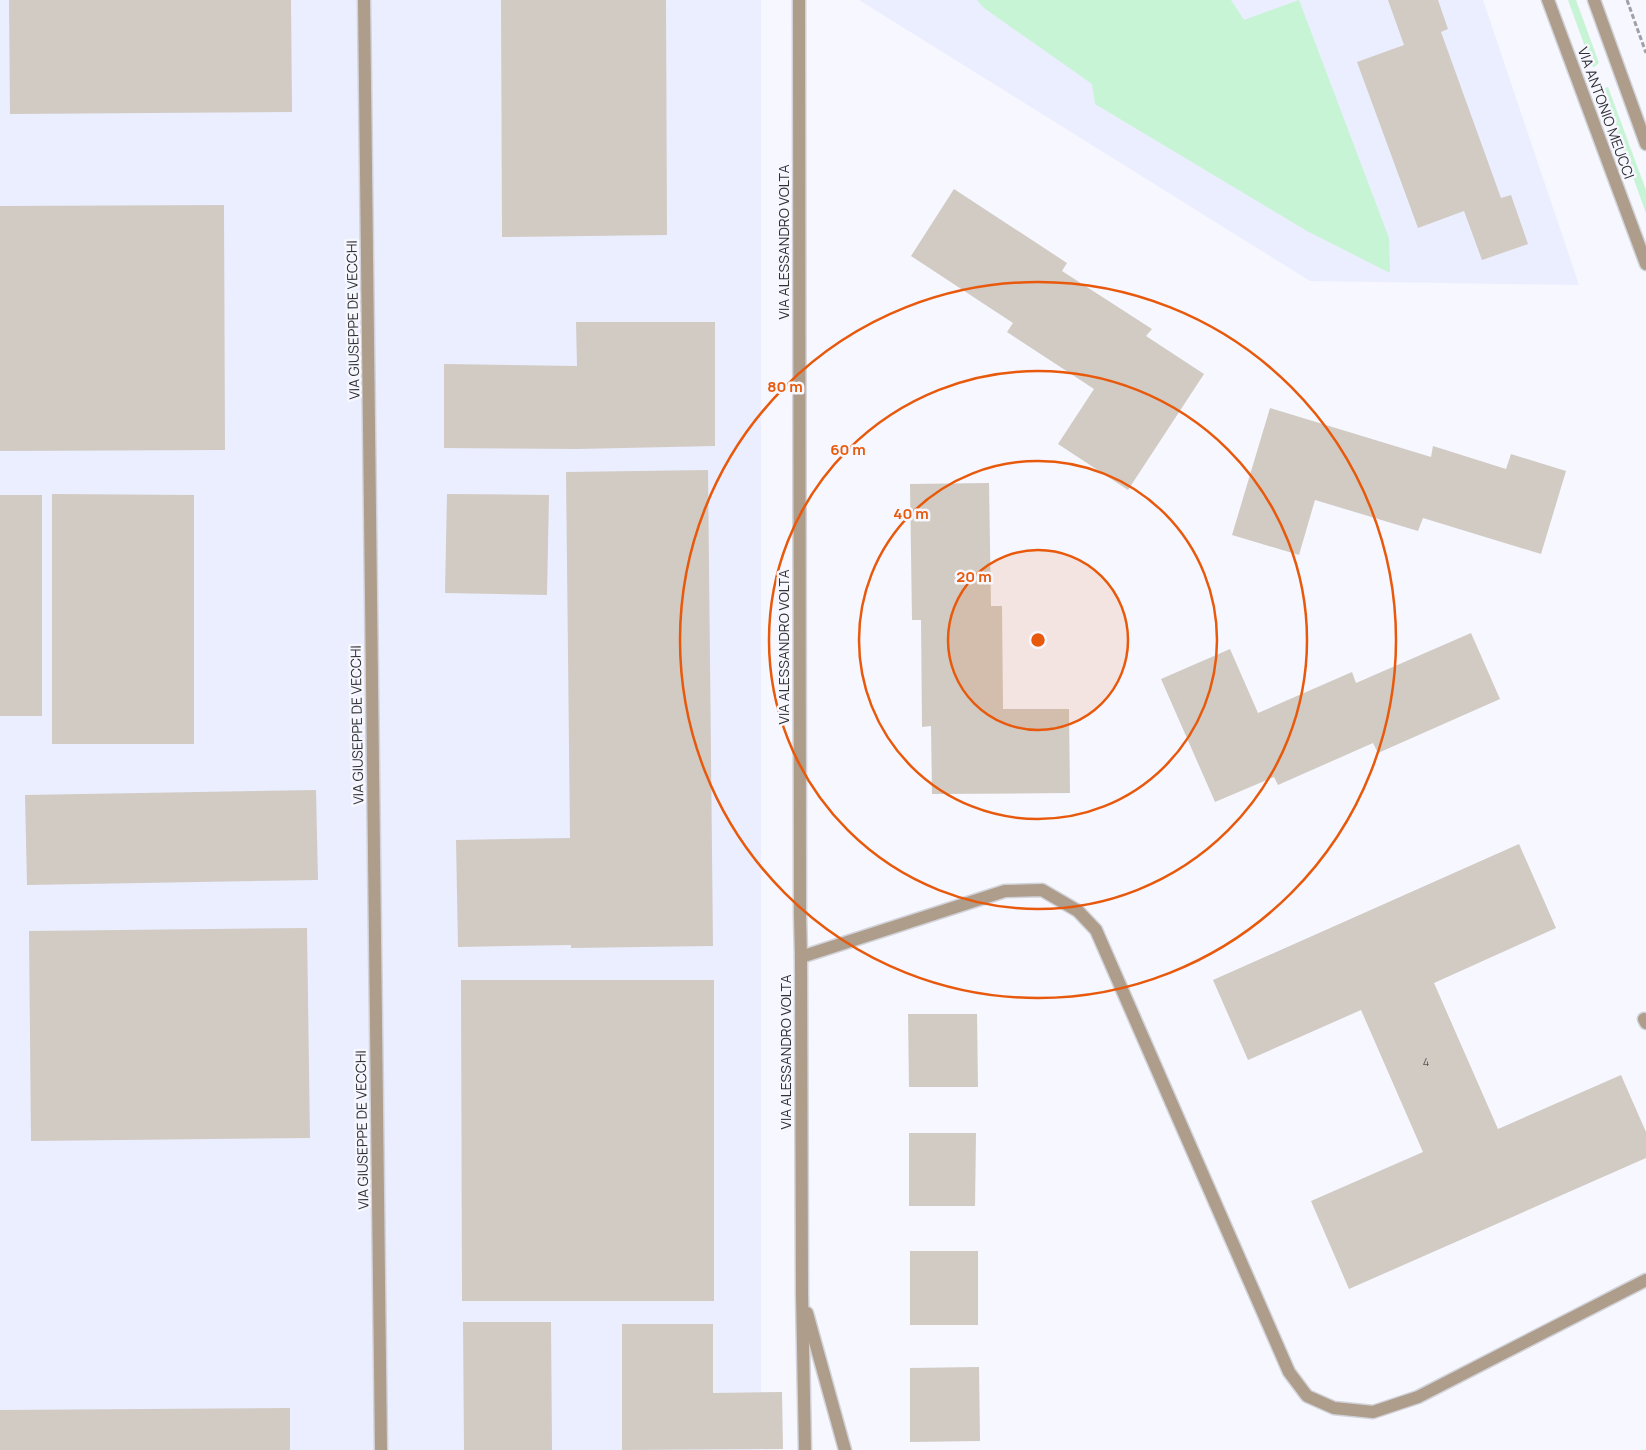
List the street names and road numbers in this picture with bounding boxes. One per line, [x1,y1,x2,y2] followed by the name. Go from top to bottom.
[1574,44,1639,181] street label: VIA ANTONIO MEUCCI
[774,164,793,320] street label: VIA ALESSANDRO VOLTA
[342,240,363,400] street label: VIA GIUSEPPE DE VECCHI
[774,569,793,725] street label: VIA ALESSANDRO VOLTA
[346,645,367,805] street label: VIA GIUSEPPE DE VECCHI
[776,974,795,1130] street label: VIA ALESSANDRO VOLTA
[351,1050,372,1210] street label: VIA GIUSEPPE DE VECCHI

